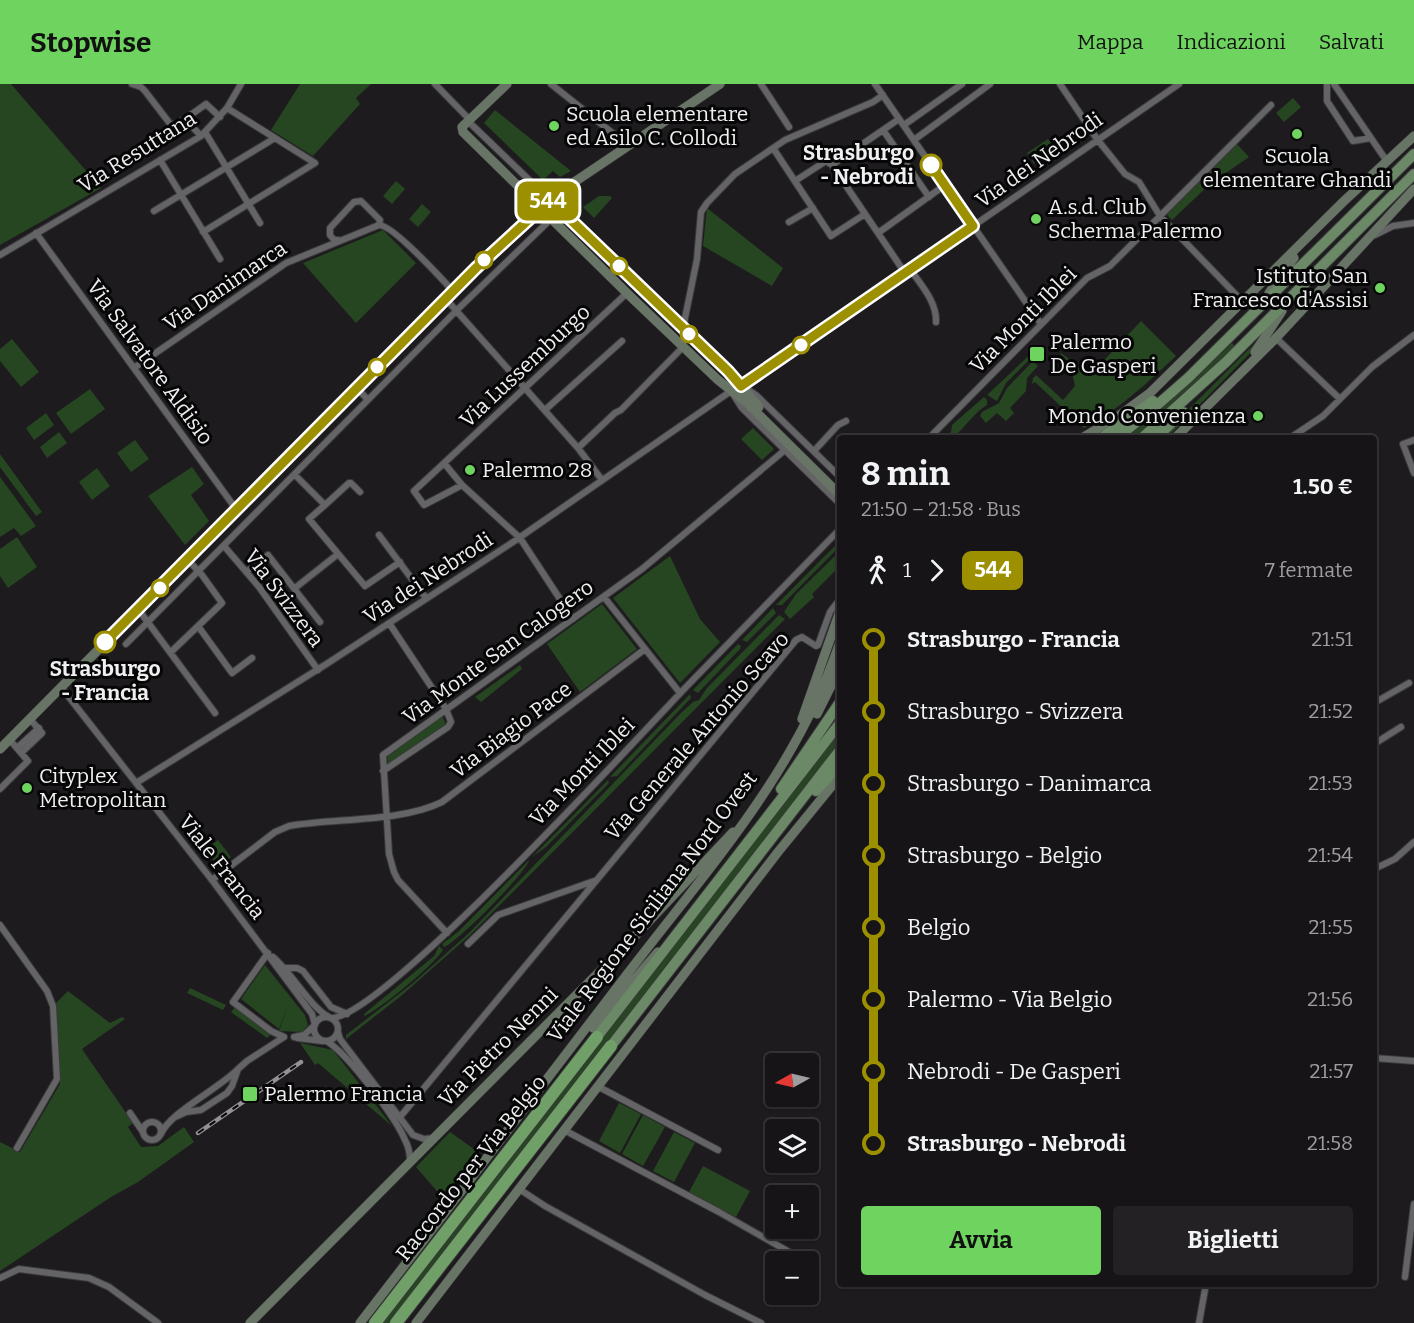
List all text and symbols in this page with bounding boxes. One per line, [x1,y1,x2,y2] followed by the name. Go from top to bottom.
[30,26,151,59] text: Stopwise
[1077,29,1143,55] text: Mappa
[1176,29,1286,55] text: Indicazioni
[1319,29,1384,55] text: Salvati
[566,101,748,151] place label: Scuola elementare ed Asilo C. Collodi
[73,105,201,199] street label: Via Resuttana
[970,107,1108,213] street label: Via dei Nebrodi
[547,119,561,133] marker: Scuola elementare ed Asilo C. Collodi
[1290,127,1304,141] marker: Scuola elementare Ghandi
[803,140,914,190] place label: Strasburgo - Nebrodi
[1203,143,1391,193] place label: Scuola elementare Ghandi
[920,154,942,176] marker: Strasburgo - Nebrodi
[514,182,582,220] line badge: 544
[529,188,567,214] text: 544
[1048,194,1222,244] place label: A.s.d. Club Scherma Palermo
[1029,212,1043,226] marker: A.s.d. Club Scherma Palermo
[158,235,292,337] street label: Via Danimarca
[475,251,493,269] unlabelled marker
[610,257,628,275] unlabelled marker
[964,261,1082,379] street label: Via Monti Iblei
[1193,263,1368,313] place label: Istituto San Francesco d'Assisi
[81,274,219,450] street label: Via Salvatore Aldisio
[1373,281,1387,295] marker: Istituto San Francesco d'Assisi
[454,299,596,433] street label: Via Lussemburgo
[680,325,698,343] unlabelled marker
[1050,329,1157,379] place label: Palermo De Gasperi
[792,336,810,354] unlabelled marker
[1028,345,1046,363] marker: Palermo De Gasperi
[368,358,386,376] unlabelled marker
[1048,403,1246,429] place label: Mondo Convenienza
[1251,409,1265,423] marker: Mondo Convenienza
[861,454,950,494] text: 8 min
[482,457,592,483] place label: Palermo 28
[463,463,477,477] marker: Palermo 28
[1293,473,1353,500] text: 1.50 €
[861,497,1021,521] text: 21:50 – 21:58 · Bus
[358,526,498,630] street label: Via dei Nebrodi
[239,544,330,653] street label: Via Svizzera
[861,554,894,587] icon: walk
[920,554,953,587] icon: forward
[974,557,1011,583] text: 544
[903,558,911,582] text: 1
[1265,558,1353,582] text: 7 fermate
[397,574,599,730] street label: Via Monte San Calogero
[151,579,169,597] unlabelled marker
[599,626,795,846] street label: Via Generale Antonio Scavo
[907,626,1120,653] text: Strasburgo - Francia
[1311,627,1353,651] text: 21:51
[94,631,116,653] marker: Strasburgo - Francia
[49,656,161,706] place label: Strasburgo - Francia
[445,676,577,784] street label: Via Biagio Pace
[907,698,1123,725] text: Strasburgo - Svizzera
[1309,699,1353,723] text: 21:52
[524,712,640,832] street label: Via Monti Iblei
[39,763,166,813] place label: Cityplex Metropolitan
[541,766,763,1048] street label: Viale Regione Siciliana Nord Ovest
[907,770,1152,797] text: Strasburgo - Danimarca
[1308,771,1353,795] text: 21:53
[20,781,34,795] marker: Cityplex Metropolitan
[173,809,271,925] street label: Viale Francia
[907,842,1102,869] text: Strasburgo - Belgio
[1307,843,1353,867] text: 21:54
[907,914,971,941] text: Belgio
[1308,915,1353,939] text: 21:55
[433,982,563,1112] street label: Via Pietro Nenni
[907,986,1112,1013] text: Palermo - Via Belgio
[1307,987,1353,1011] text: 21:56
[765,1053,819,1107] north arrow
[765,1053,819,1305] map controls
[907,1058,1121,1085] text: Nebrodi - De Gasperi
[1309,1059,1353,1083] text: 21:57
[390,1070,552,1266] street label: Raccordo per Via Belgio
[264,1081,424,1107] place label: Palermo Francia
[241,1085,259,1103] marker: Palermo Francia
[765,1119,819,1173] button: layers
[907,1130,1126,1157] text: Strasburgo - Nebrodi
[1307,1131,1353,1155] text: 21:58
[765,1185,819,1239] button: +
[861,1206,1101,1275] button: Avvia
[1113,1206,1353,1275] button: Biglietti
[765,1251,819,1305] button: −

